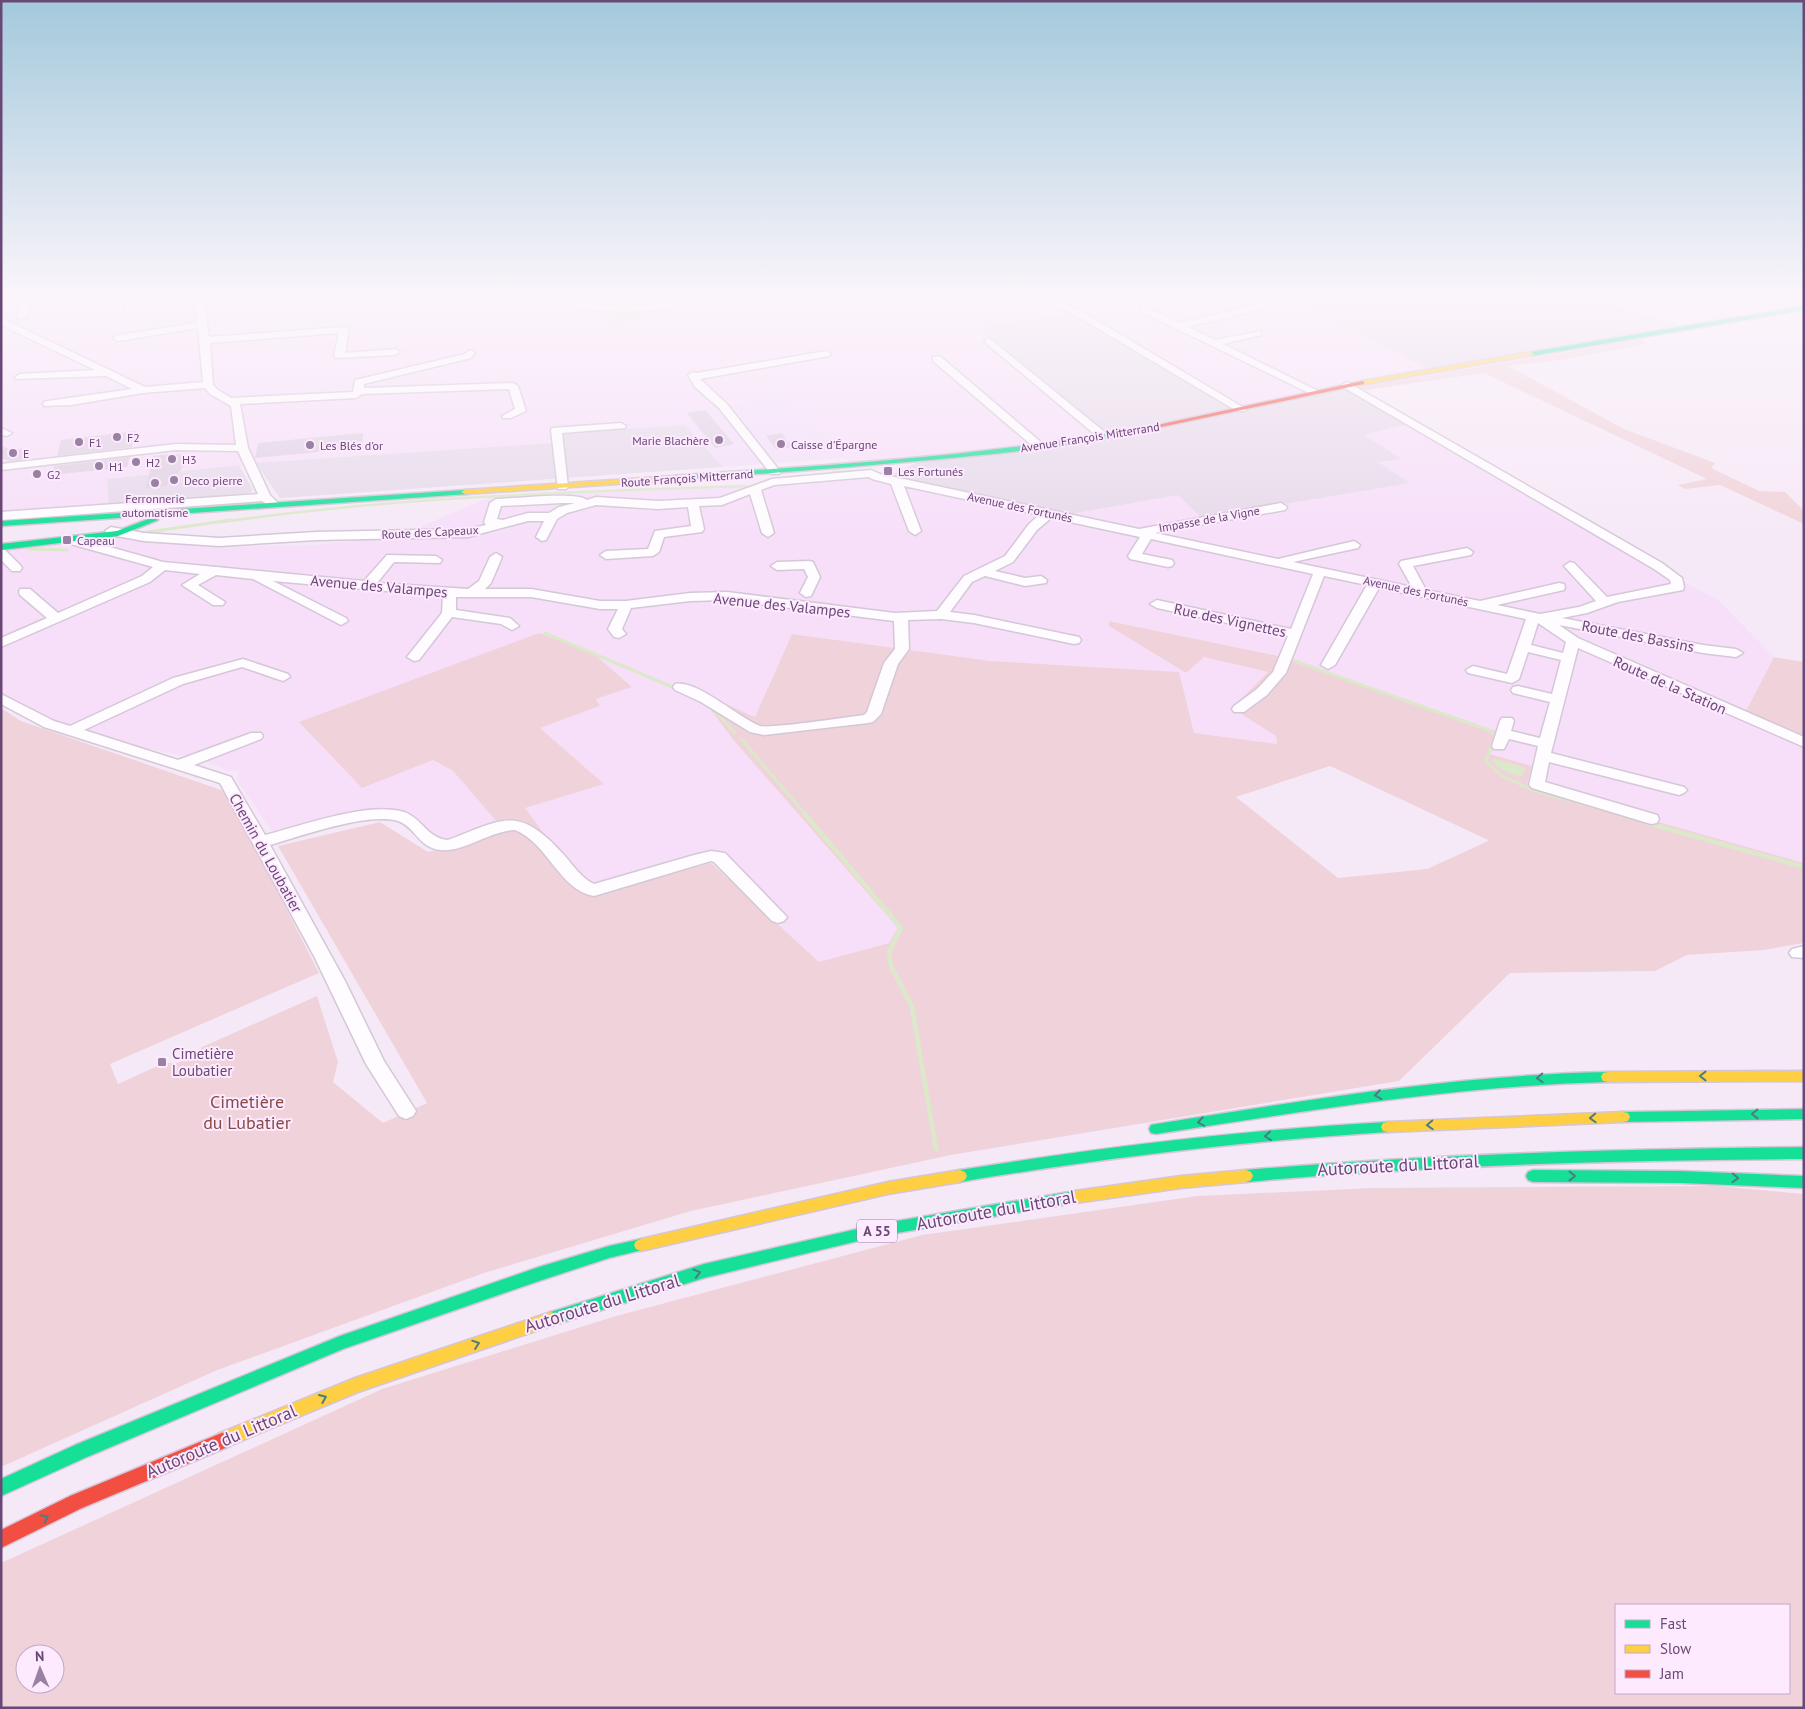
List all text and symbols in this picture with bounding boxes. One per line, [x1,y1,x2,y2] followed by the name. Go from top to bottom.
[1019,419,1161,455] street label: Avenue François Mitterrand
[127,430,140,445] place label: F2
[111,431,123,443] marker: F2
[632,433,709,448] place label: Marie Blachère
[713,434,725,446] marker: Marie Blachère
[89,435,102,450] place label: F1
[73,436,85,448] marker: F1
[791,437,877,452] place label: Caisse d'Épargne
[320,438,383,453] place label: Les Blés d'or
[775,438,787,450] marker: Caisse d'Épargne
[304,439,316,451] marker: Les Blés d'or
[23,446,29,461] place label: E
[7,447,19,459] marker: E
[182,452,197,467] place label: H3
[166,453,178,465] marker: H3
[146,455,161,470] place label: H2
[130,456,142,468] marker: H2
[109,459,124,474] place label: H1
[93,460,105,472] marker: H1
[898,464,963,479] place label: Les Fortunés
[882,465,894,477] marker: Les Fortunés
[620,466,754,490] street label: Route François Mitterrand
[47,467,61,482] place label: G2
[31,468,43,480] marker: G2
[184,473,243,488] place label: Deco pierre
[168,474,180,486] marker: Deco pierre
[149,477,161,489] marker: Ferronnerie automatisme
[966,489,1074,525] street label: Avenue des Fortunés
[122,491,188,520] place label: Ferronnerie automatisme
[1157,503,1261,535] street label: Impasse de la Vigne
[381,522,479,542] street label: Route des Capeaux
[77,533,115,548] place label: Capeau
[61,534,73,546] marker: Capeau
[310,571,448,601] street label: Avenue des Valampes
[1362,573,1470,609] street label: Avenue des Fortunés
[713,588,851,622] street label: Avenue des Valampes
[1172,599,1288,641] street label: Rue des Vignettes
[1580,616,1696,656] street label: Route des Bassins
[1610,651,1730,719] street label: Route de la Station
[225,790,307,916] street label: Chemin du Loubatier
[172,1044,234,1080] place label: Cimetière Loubatier
[156,1056,168,1068] marker: Cimetière Loubatier
[1698,1071,1706,1081] one-way arrow
[1536,1073,1544,1083] one-way arrow
[1374,1089,1383,1099] one-way arrow
[203,1090,291,1134] park label: Cimetière du Lubatier
[1751,1109,1758,1119] one-way arrow
[1588,1112,1596,1123] one-way arrow
[1196,1117,1205,1127] one-way arrow
[1426,1120,1434,1131] one-way arrow
[1264,1130,1272,1141] one-way arrow
[1317,1149,1480,1181] street label: Autoroute du Littoral
[1569,1171,1577,1181] one-way arrow
[1731,1173,1739,1184] one-way arrow
[915,1185,1078,1235] street label: Autoroute du Littoral
[857,1220,897,1242] road number: A 55
[521,1268,683,1338] street label: Autoroute du Littoral
[693,1269,701,1279] one-way arrow
[471,1340,480,1350] one-way arrow
[318,1394,327,1405] one-way arrow
[142,1399,300,1483] street label: Autoroute du Littoral
[40,1513,49,1524] one-way arrow
[1615,1604,1790,1694] legend
[1660,1614,1687,1633] text: Fast
[1660,1639,1691,1658] text: Slow
[15,1644,65,1694] north arrow
[35,1647,44,1665] text: N
[1659,1664,1684,1683] text: Jam

